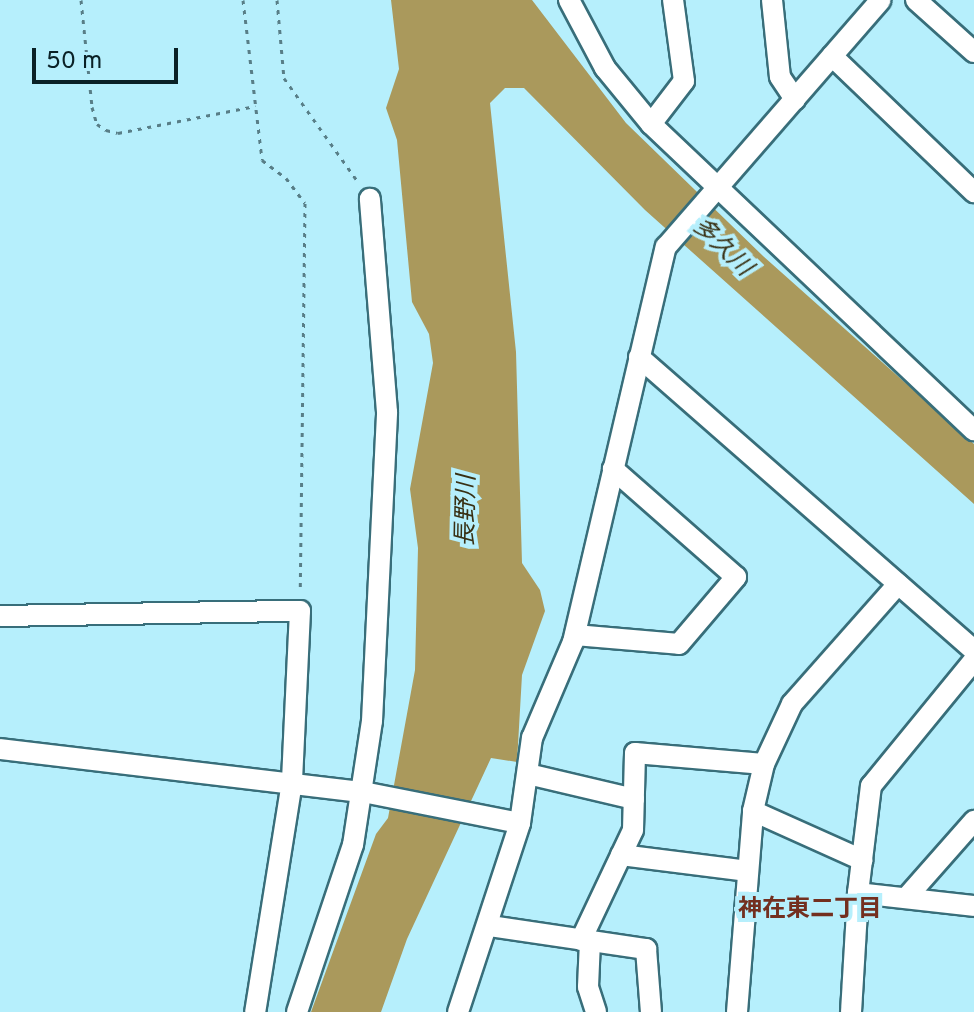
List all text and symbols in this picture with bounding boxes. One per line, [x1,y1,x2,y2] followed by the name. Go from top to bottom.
[36,32,182,82] scale bar
[46,47,102,77] text: 50 m
[685,213,757,283] water label: 多久川
[453,475,483,547] water label: 長野川
[738,897,882,925] district label: 神在東二丁目

